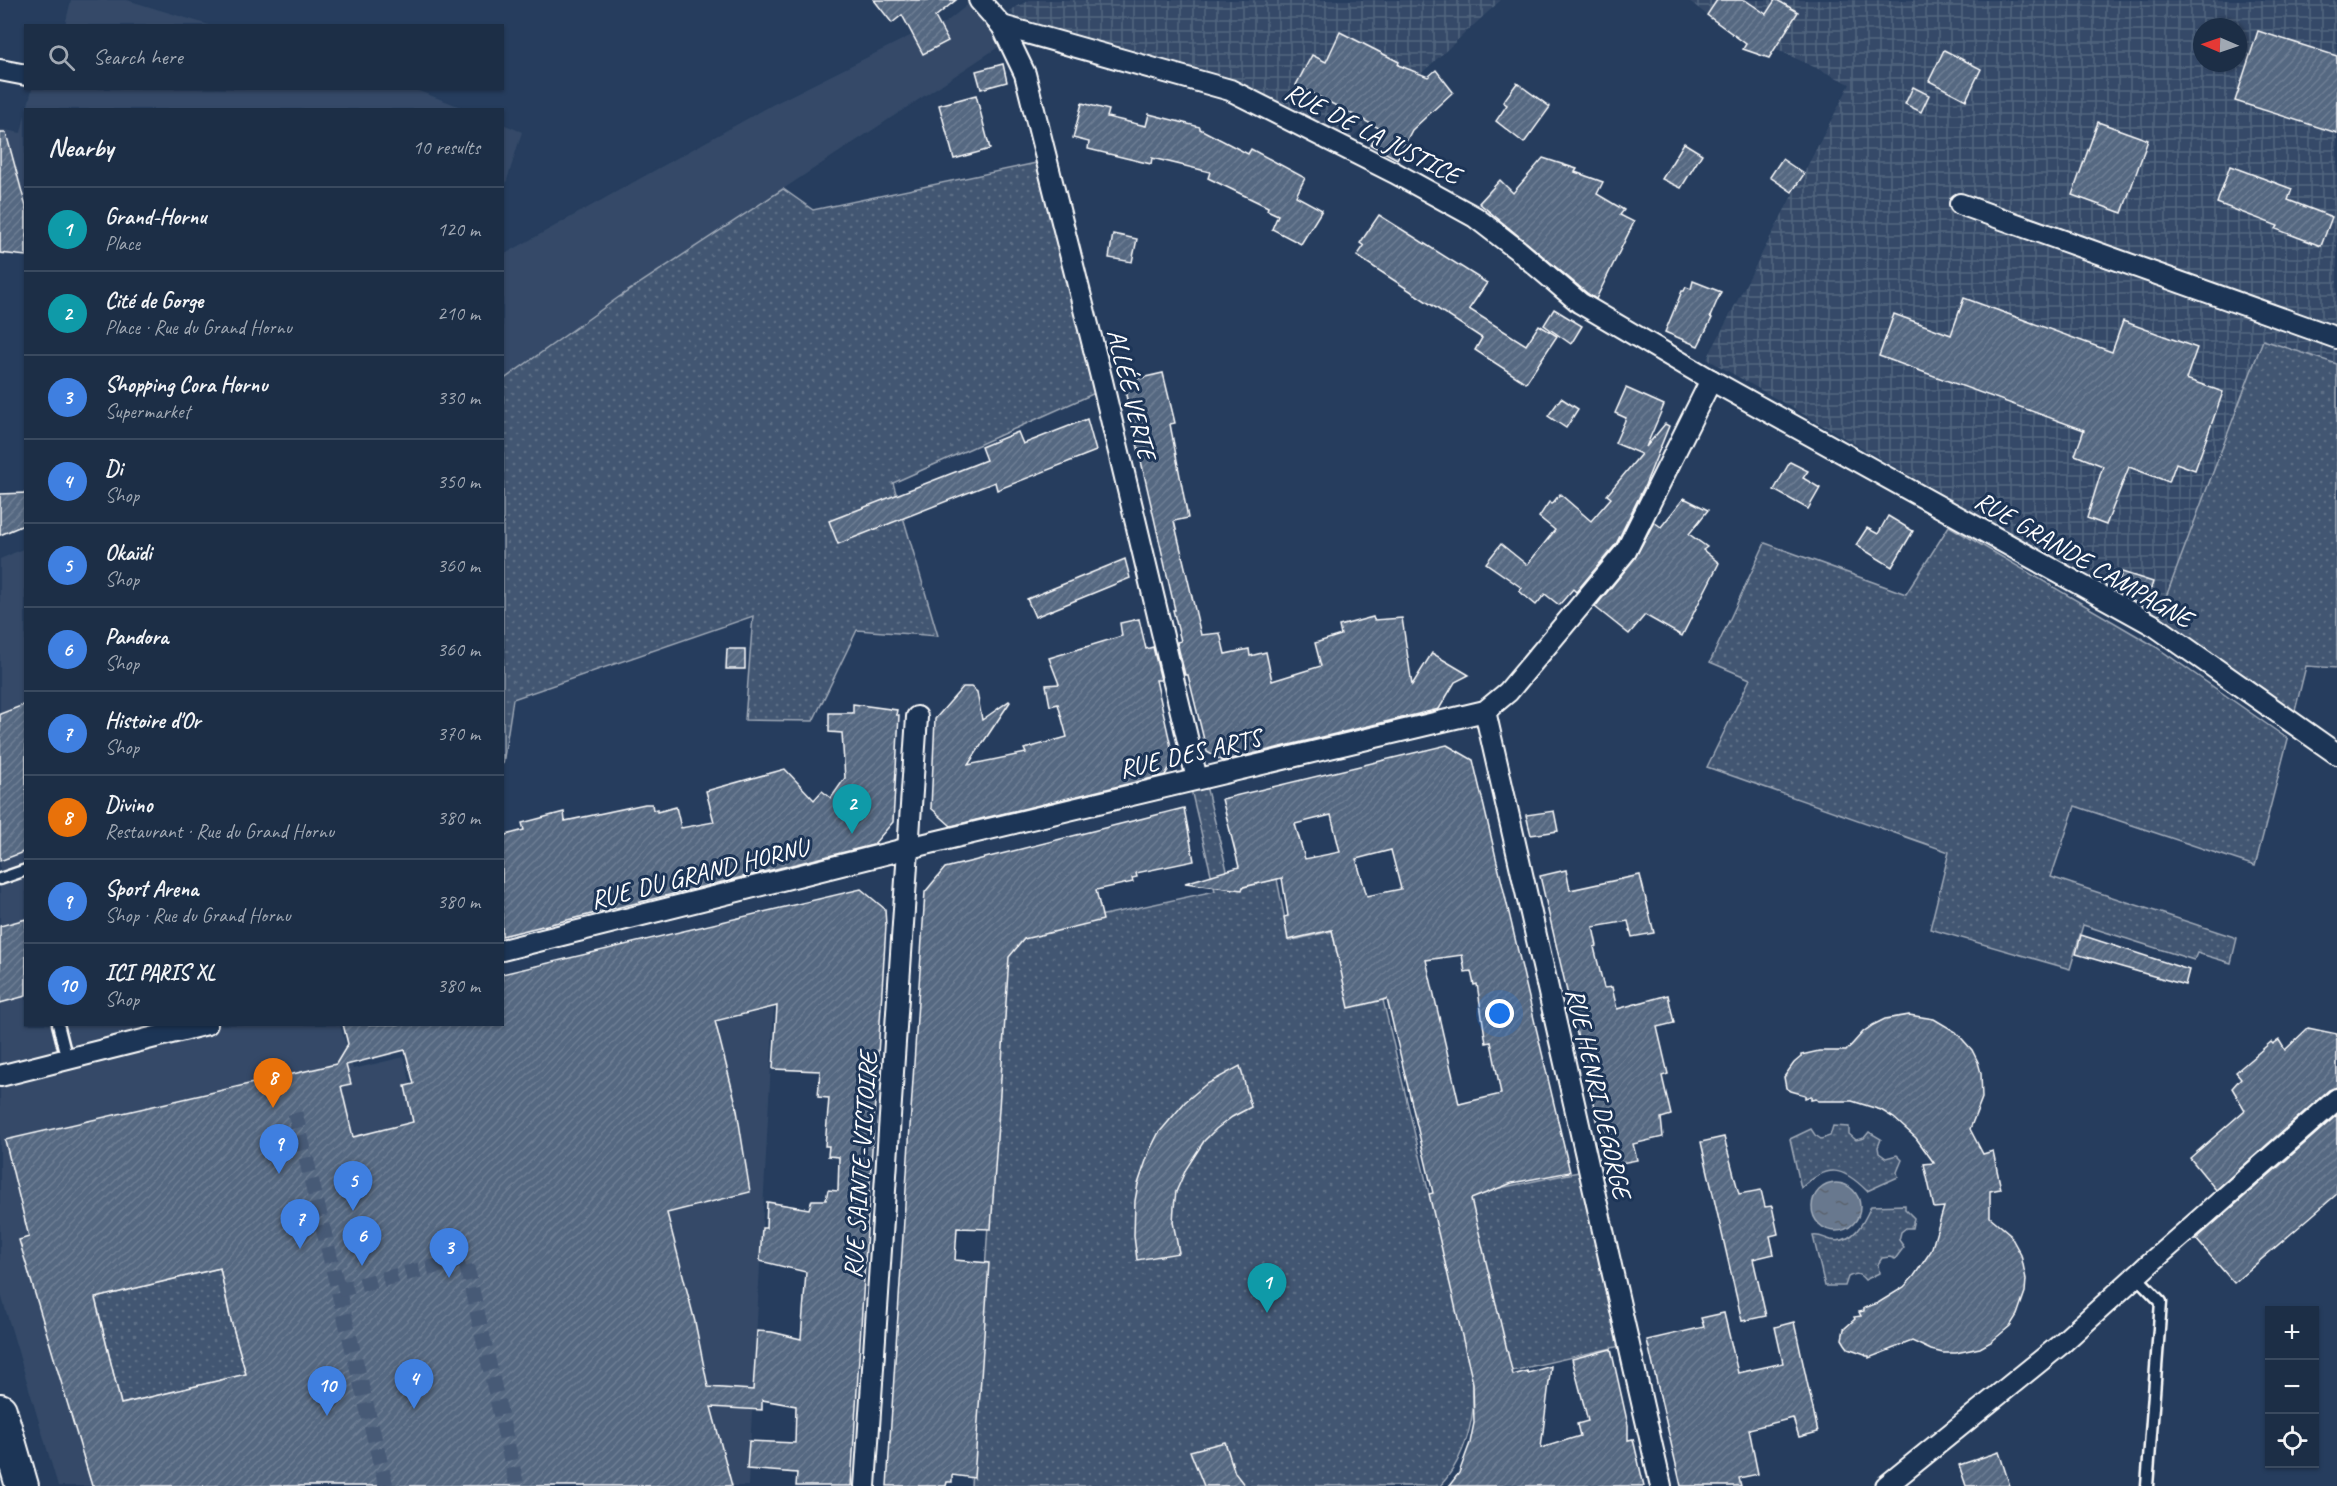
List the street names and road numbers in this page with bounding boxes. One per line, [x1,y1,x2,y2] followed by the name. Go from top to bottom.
[1279,75,1469,193] street label: RUE DE LA JUSTICE
[1099,325,1165,466] street label: ALLÉE VERTE
[1969,484,2201,637] street label: RUE GRANDE CAMPAGNE
[1116,720,1269,786] street label: RUE DES ARTS
[587,829,816,916] street label: RUE DU GRAND HORNU
[1558,985,1639,1205] street label: RUE HENRI DEGORGE
[836,1047,885,1280] street label: RUE SAINTE-VICTOIRE

